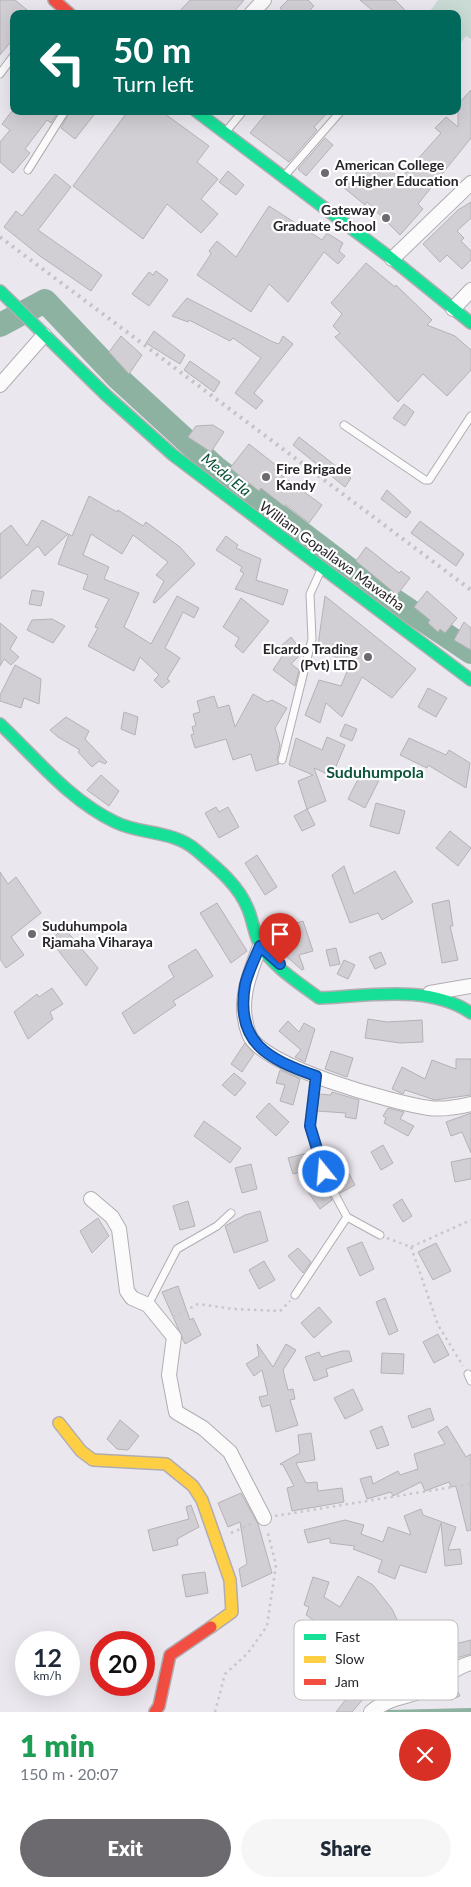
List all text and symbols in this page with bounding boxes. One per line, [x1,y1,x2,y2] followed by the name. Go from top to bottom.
[113,28,191,70] text: 50 m
[30,30,95,95] icon: left
[113,70,194,97] text: Turn left
[334,156,459,189] place label: American College of Higher Education
[319,167,331,179] marker: American College of Higher Education
[273,201,377,234] place label: Gateway Graduate School
[380,212,392,224] marker: Gateway Graduate School
[198,449,255,500] water label: Meda Ela
[276,460,352,493] place label: Fire Brigade Kandy
[260,471,272,483] marker: Fire Brigade Kandy
[257,497,408,614] street label: William Gopallawa Mawatha
[263,640,359,673] place label: Elcardo Trading (Pvt) LTD
[362,651,374,663] marker: Elcardo Trading (Pvt) LTD
[326,762,424,781] district label: Suduhumpola
[259,913,301,964] pin
[42,917,153,950] place label: Suduhumpola Rjamaha Viharaya
[266,920,294,948] icon: arrive
[26,928,38,940] marker: Suduhumpola Rjamaha Viharaya
[297,1145,349,1197] position arrow
[294,1620,458,1700] legend
[335,1628,360,1645] text: Fast
[90,1631,155,1696] speed limit sign: 20
[33,1642,62,1672] text: 12
[335,1650,365,1667] text: Slow
[33,1668,62,1683] text: km/h
[335,1673,359,1690] text: Jam
[20,1727,95,1763] text: 1 min
[399,1729,451,1781] button: close
[20,1764,119,1783] text: 150 m · 20:07
[20,1819,231,1877] button: Exit
[241,1819,451,1877] button: Share

